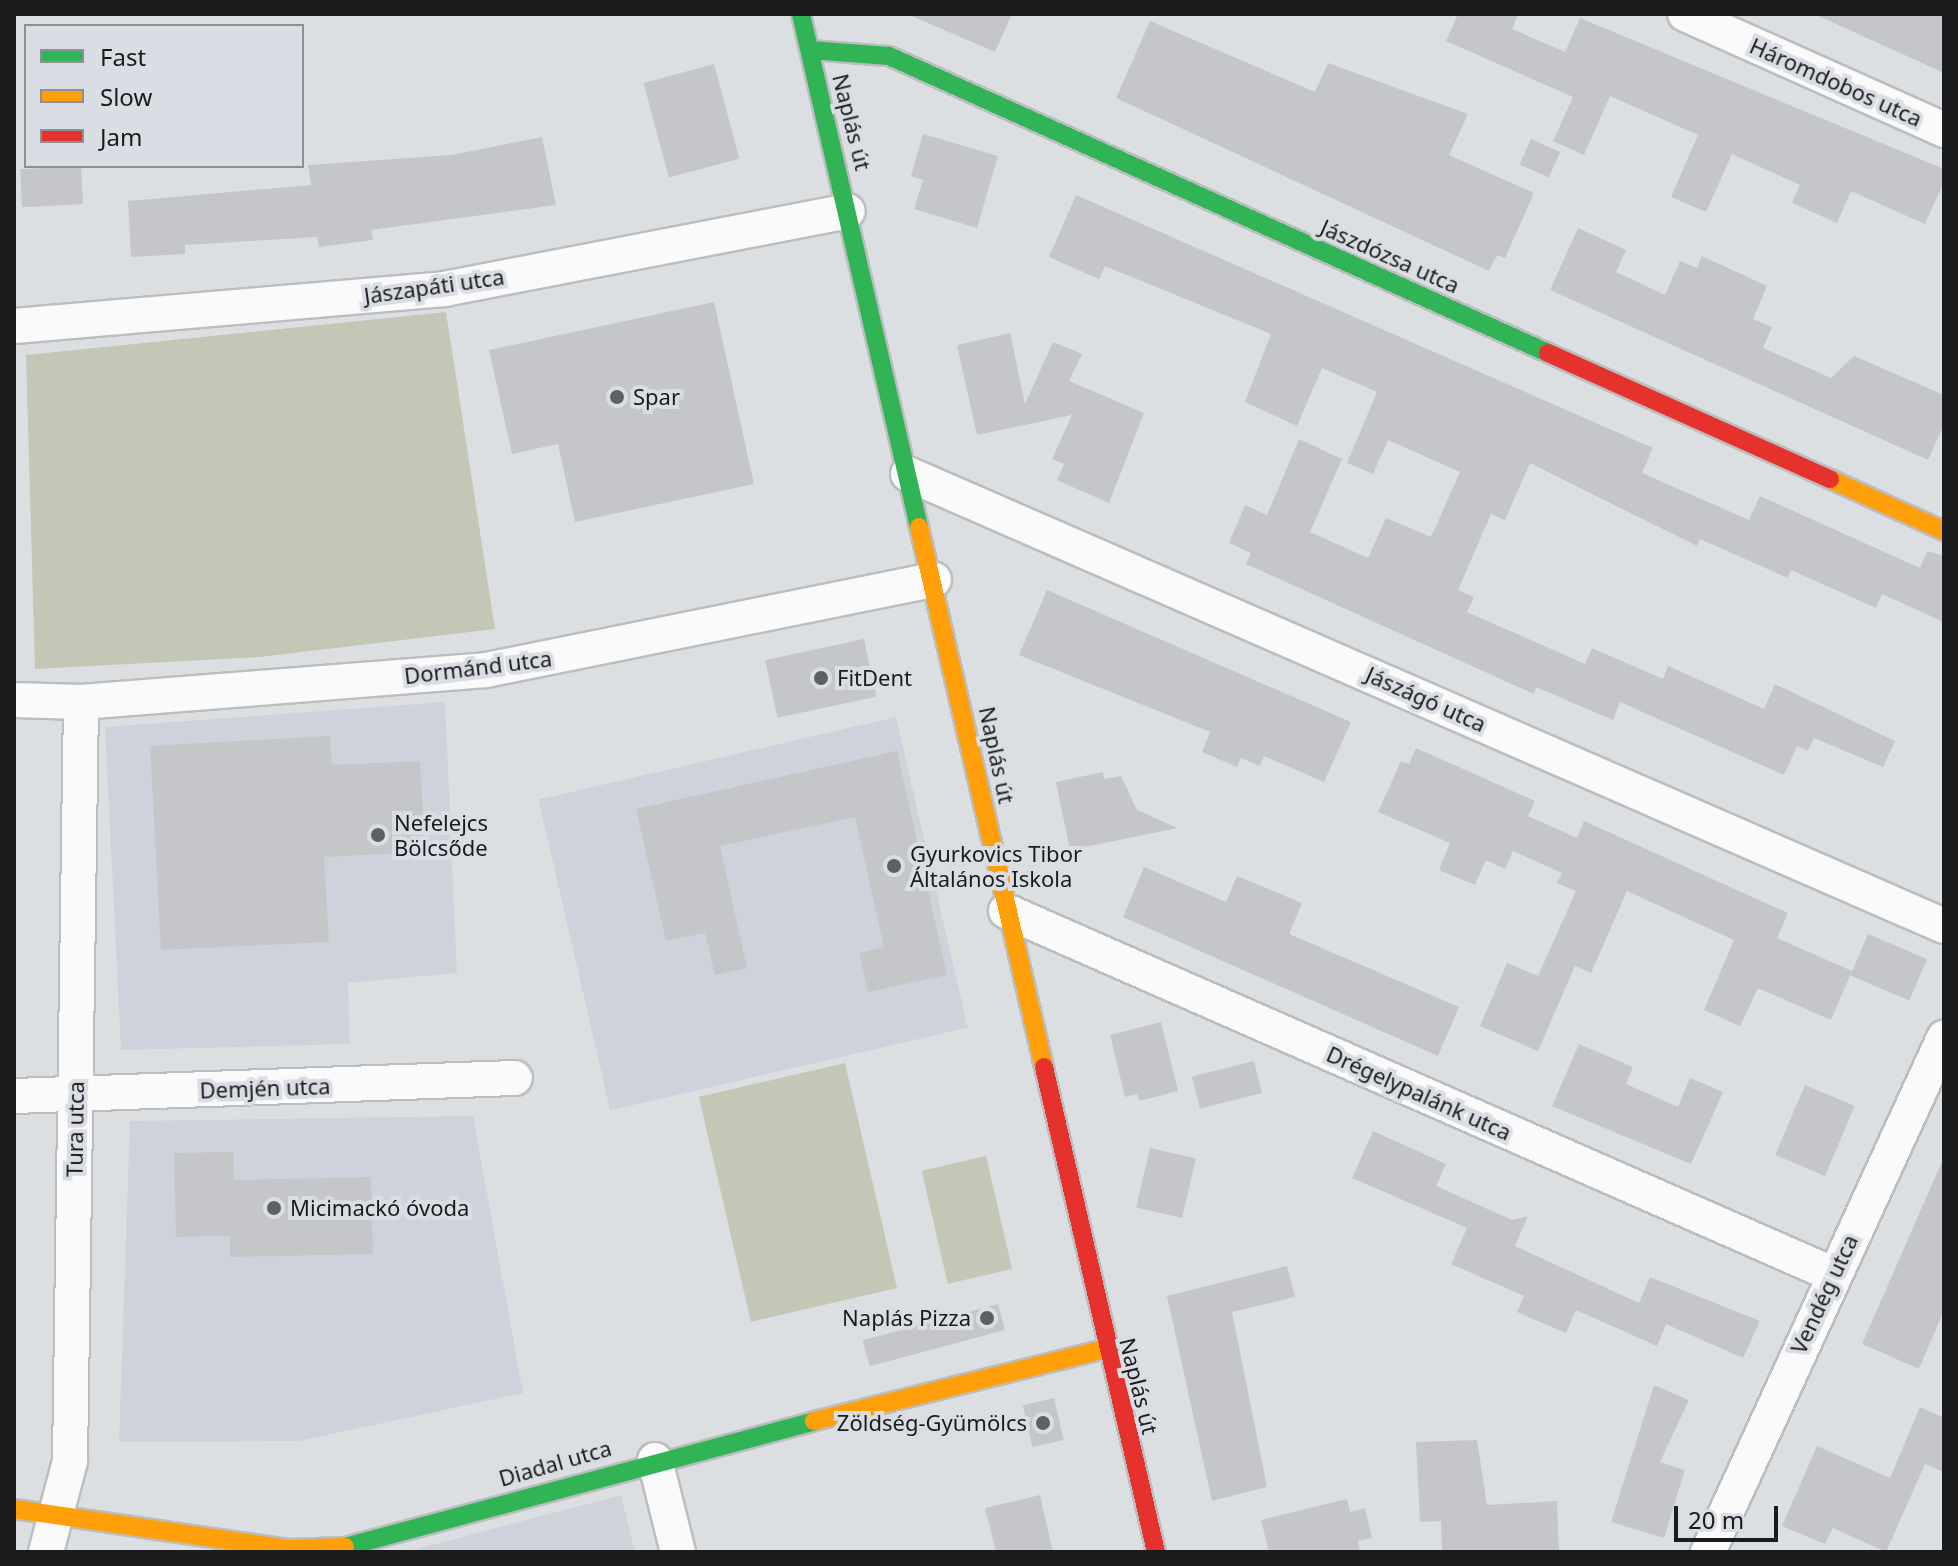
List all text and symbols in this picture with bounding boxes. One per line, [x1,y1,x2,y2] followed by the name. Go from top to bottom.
[24,24,304,168] legend
[1746,32,1926,132] street label: Háromdobos utca
[100,40,146,73] text: Fast
[827,71,877,173] street label: Naplás út
[100,80,152,113] text: Slow
[100,120,142,153] text: Jam
[1316,214,1464,298] street label: Jászdózsa utca
[362,263,506,309] street label: Jászapáti utca
[633,384,680,410] place label: Spar
[608,388,626,406] marker: Spar
[403,645,553,689] street label: Dormánd utca
[1362,661,1490,737] street label: Jászágó utca
[837,665,912,691] place label: FitDent
[812,669,830,687] marker: FitDent
[974,704,1020,806] street label: Naplás út
[394,809,488,860] place label: Nefelejcs Bölcsőde
[369,826,387,844] marker: Nefelejcs Bölcsőde
[910,840,1082,892] place label: Gyurkovics Tibor Általános Iskola
[885,857,903,875] marker: Gyurkovics Tibor Általános Iskola
[1323,1040,1515,1146] street label: Drégelypalánk utca
[199,1073,331,1103] street label: Demjén utca
[61,1081,89,1177] street label: Tura utca
[290,1195,469,1221] place label: Micimackó óvoda
[265,1199,283,1217] marker: Micimackó óvoda
[1785,1230,1863,1358] street label: Vendég utca
[842,1305,971,1331] place label: Naplás Pizza
[978,1309,996,1327] marker: Naplás Pizza
[1114,1335,1164,1437] street label: Naplás út
[837,1410,1027,1436] place label: Zöldség-Gyümölcs
[1034,1414,1052,1432] marker: Zöldség-Gyümölcs
[496,1434,614,1492] street label: Diadal utca
[1678,1490,1782,1540] scale bar
[1688,1503,1744,1536] text: 20 m

